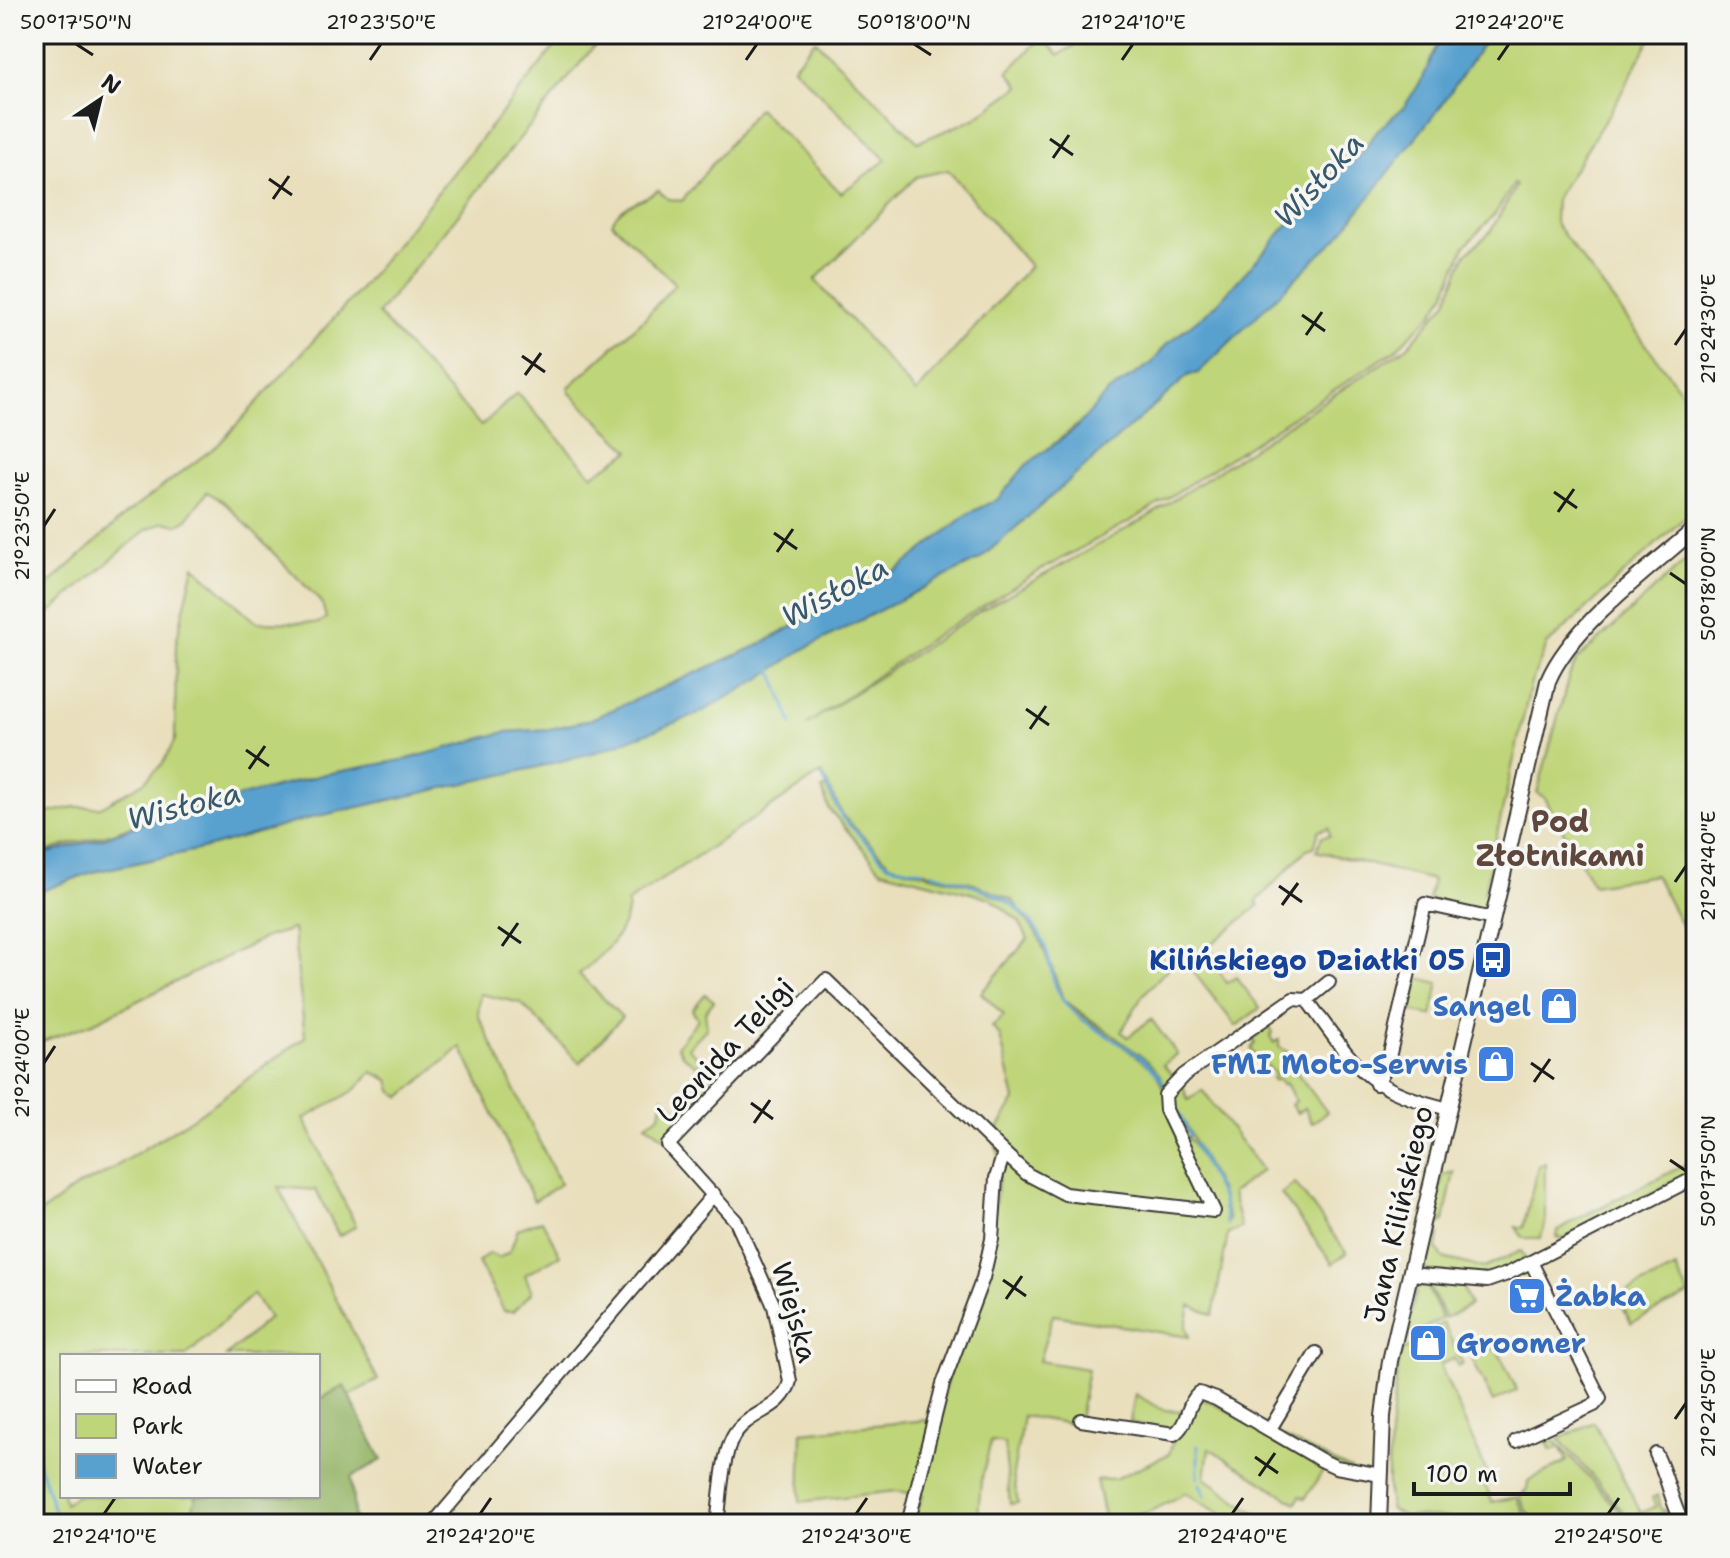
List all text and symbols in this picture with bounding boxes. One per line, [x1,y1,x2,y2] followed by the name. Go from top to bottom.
[20,9,132,35] text: 50°17'50"N
[326,9,436,35] text: 21°23'50"E
[701,9,813,35] text: 21°24'00"E
[857,9,971,35] text: 50°18'00"N
[1080,9,1186,35] text: 21°24'10"E
[1454,9,1564,35] text: 21°24'20"E
[60,60,140,140] north arrow
[96,67,127,101] text: N
[1264,123,1373,236] water label: Wisłoka
[1695,274,1721,384] text: 21°24'30"E
[9,471,35,581] text: 21°23'50"E
[1695,527,1721,641] text: 50°18'00"N
[774,546,896,637] water label: Wisłoka
[123,772,245,839] water label: Wisłoka
[1475,801,1645,876] district label: Pod Złotnikami
[1695,811,1721,921] text: 21°24'40"E
[1472,939,1514,981] bus stop icon: Kilińskiego Działki 05
[1149,941,1465,979] place label: Kilińskiego Działki 05
[648,969,802,1131] street label: Leonida Teligi
[1538,985,1580,1027] shop icon: Sangel
[1433,987,1531,1025] place label: Sangel
[9,1007,35,1119] text: 21°24'00"E
[1475,1043,1517,1085] shop icon: FMI Moto-Serwis
[1211,1045,1468,1083] place label: FMI Moto-Serwis
[1355,1102,1441,1326] street label: Jana Kilińskiego
[1695,1115,1721,1227] text: 50°17'50"N
[763,1257,827,1367] street label: Wiejska
[1506,1275,1548,1317] supermarket icon: Żabka
[1555,1277,1646,1315] place label: Żabka
[1407,1322,1449,1364] shop icon: Groomer
[1456,1324,1586,1362] place label: Groomer
[1695,1348,1721,1458] text: 21°24'50"E
[60,1354,320,1498] legend
[132,1370,192,1402] text: Road
[132,1410,184,1442] text: Park
[1414,1446,1570,1496] scale bar
[132,1450,203,1482] text: Water
[1426,1458,1498,1490] text: 100 m
[51,1523,157,1549] text: 21°24'10"E
[425,1523,535,1549] text: 21°24'20"E
[801,1523,911,1549] text: 21°24'30"E
[1177,1523,1287,1549] text: 21°24'40"E
[1553,1523,1663,1549] text: 21°24'50"E

